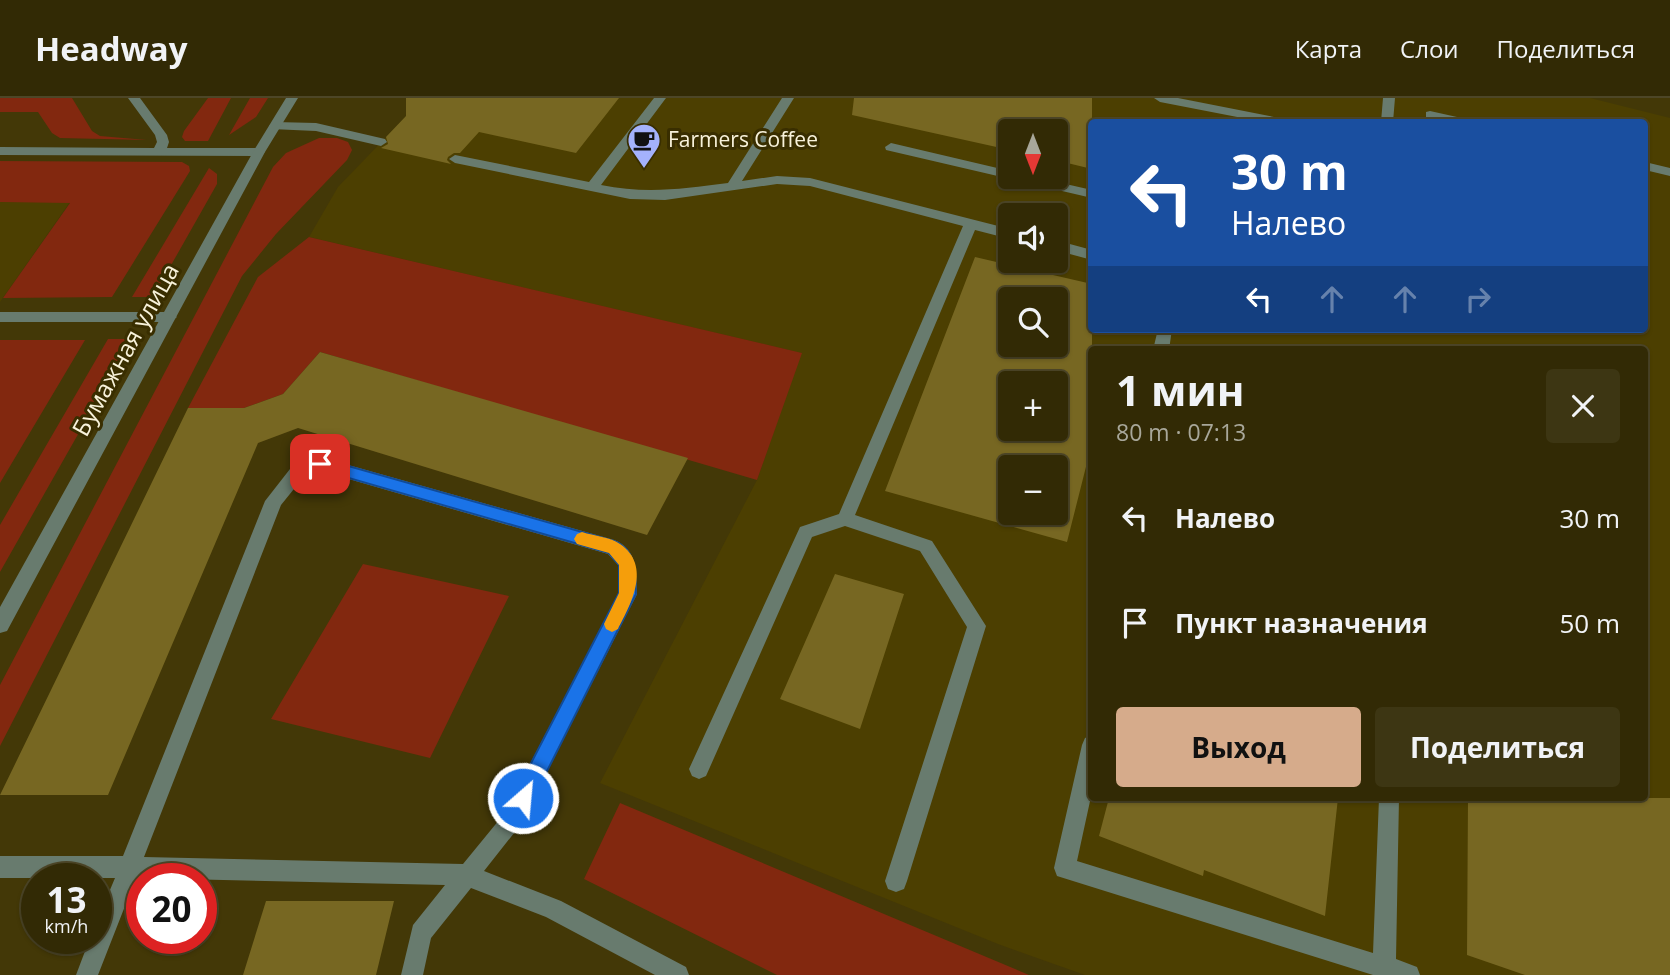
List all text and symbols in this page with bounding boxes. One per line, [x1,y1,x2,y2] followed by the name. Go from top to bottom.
[35,26,188,71] text: Headway
[1295,32,1362,65] text: Карта
[1400,32,1459,65] text: Слои
[1497,32,1635,65] text: Поделиться
[998,119,1068,189] north arrow
[998,119,1068,525] map controls
[625,121,663,170] cafe icon: Farmers Coffee
[668,125,818,153] place label: Farmers Coffee
[1231,138,1348,204] text: 30 m
[1116,147,1207,238] icon: left
[1231,201,1346,244] text: Налево
[998,203,1068,273] button: sound
[64,257,186,442] street label: Бумажная улица
[1240,280,1278,318] icon: left
[1313,280,1351,318] icon: ahead
[1386,280,1424,318] icon: ahead
[1459,280,1497,318] icon: right
[998,287,1068,357] button: search
[1116,361,1244,418] text: 1 мин
[1546,369,1620,443] button: close
[998,371,1068,441] button: +
[1116,416,1246,448] text: 80 m · 07:13
[290,434,350,494] pin
[301,445,339,483] icon: arrive
[998,455,1068,525] button: −
[1116,499,1154,537] icon: left
[1175,500,1275,536] text: Налево
[1559,500,1620,536] text: 30 m
[1116,604,1154,642] icon: arrive
[1175,605,1428,641] text: Пункт назначения
[1559,605,1620,641] text: 50 m
[1116,707,1361,787] button: Выход
[1375,707,1620,787] button: Поделиться
[486,761,560,835] position arrow
[126,863,217,954] speed limit sign: 20
[46,876,87,923] text: 13
[45,914,88,938] text: km/h

